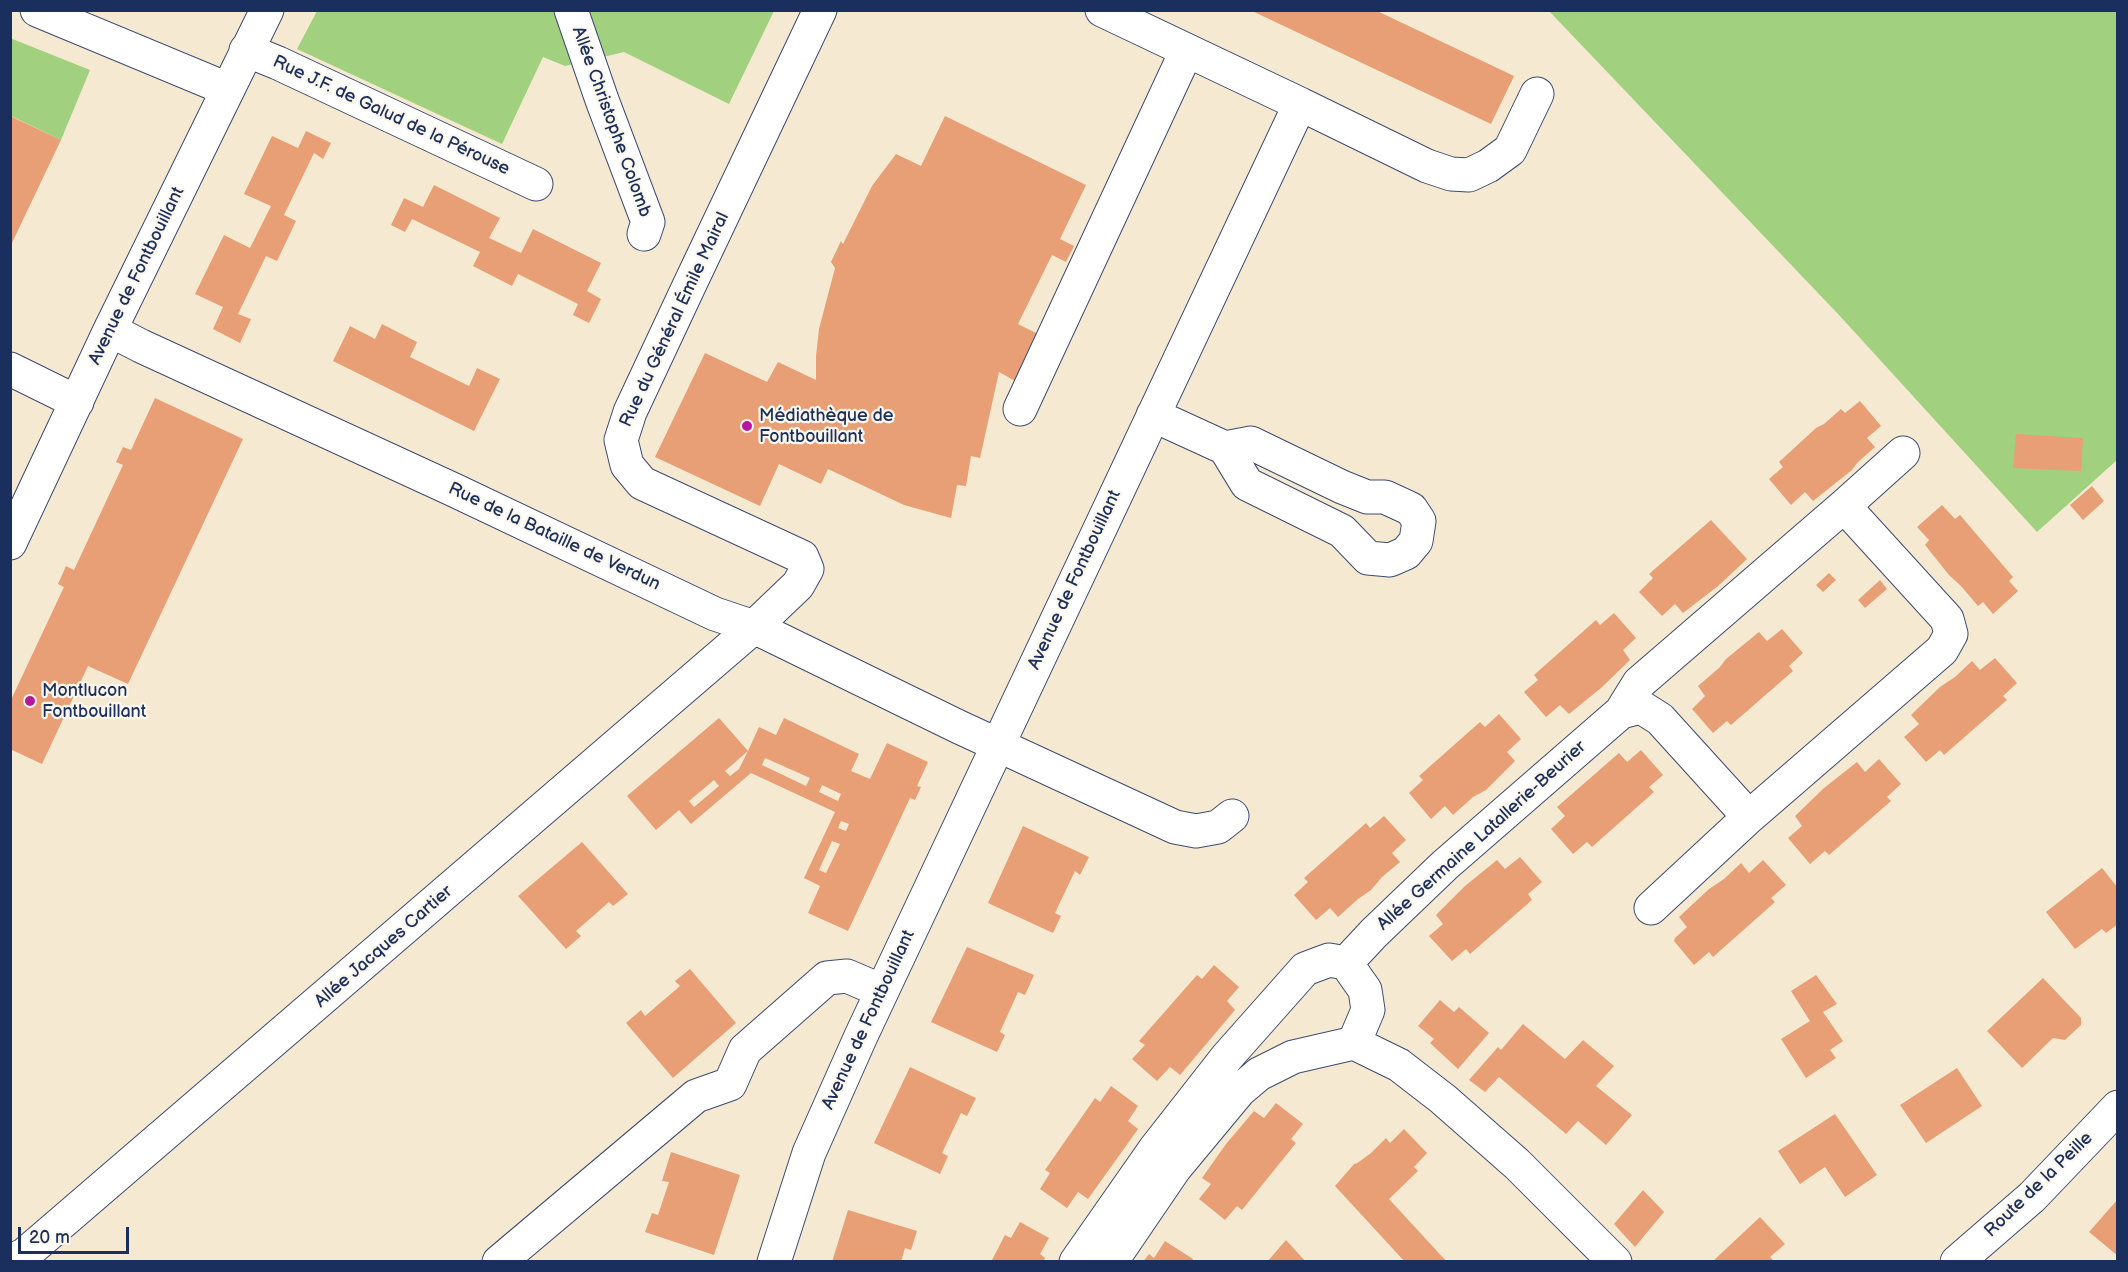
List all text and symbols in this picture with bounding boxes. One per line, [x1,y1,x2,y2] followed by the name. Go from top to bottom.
[566,24,656,220] street label: Allée Christophe Colomb
[269,51,513,181] street label: Rue J.F. de Galud de la Pérouse
[84,183,190,369] street label: Avenue de Fontbouillant
[616,209,734,431] street label: Rue du Général Émile Mairal
[759,405,893,448] place label: Médiathèque de Fontbouillant
[740,419,754,433] marker: Médiathèque de Fontbouillant
[445,478,663,596] street label: Rue de la Bataille de Verdun
[1024,487,1126,673] street label: Avenue de Fontbouillant
[42,680,146,722] place label: Montlucon Fontbouillant
[23,694,37,708] marker: Montlucon Fontbouillant
[1373,736,1591,936] street label: Allée Germaine Latallerie-Beurier
[311,881,457,1013] street label: Allée Jacques Cartier
[818,927,920,1113] street label: Avenue de Fontbouillant
[1980,1128,2098,1242] street label: Route de la Peille
[21,1215,132,1253] scale bar
[29,1227,70,1248] text: 20 m

